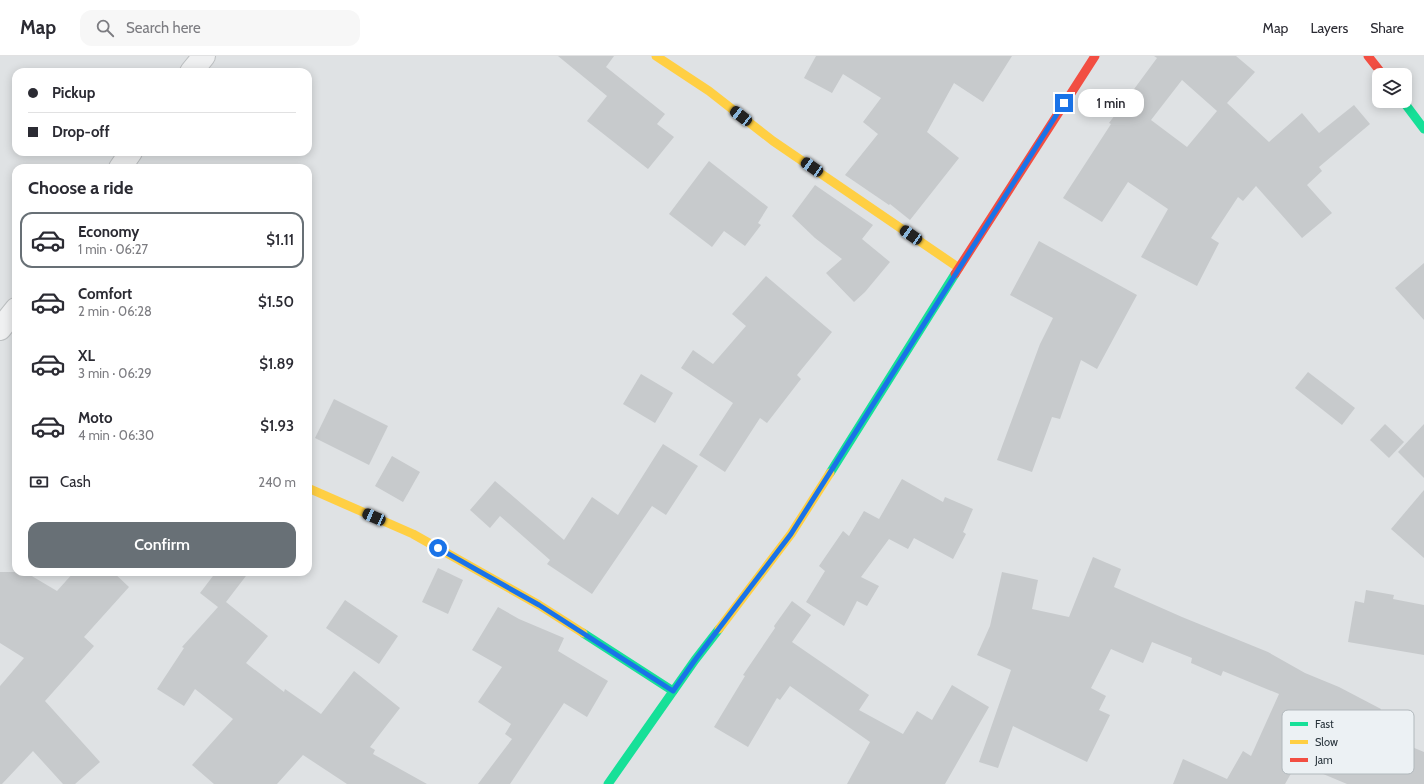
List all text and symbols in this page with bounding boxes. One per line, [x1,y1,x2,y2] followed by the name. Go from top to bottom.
[80,10,360,46] search box
[20,16,56,39] text: Map
[94,17,116,39] icon: search
[126,19,201,37] text: Search here
[1263,19,1288,37] text: Map
[1310,19,1348,37] text: Layers
[1370,19,1404,37] text: Share
[1372,68,1412,108] map controls
[1372,68,1412,108] button: layers
[52,84,95,102] text: Pickup
[1078,89,1144,117] callout: 1 min
[1055,94,1073,112] route end
[1096,95,1126,111] text: 1 min
[728,104,754,128] car
[52,123,110,141] text: Drop-off
[799,155,825,179] car
[28,177,133,199] text: Choose a ride
[30,222,66,258] icon: car
[78,223,139,241] text: Economy
[898,223,924,247] car
[266,231,294,249] text: $1.11
[78,241,148,257] text: 1 min · 06:27
[30,284,66,320] icon: car
[78,285,132,303] text: Comfort
[258,293,294,311] text: $1.50
[78,303,152,319] text: 2 min · 06:28
[30,346,66,382] icon: car
[78,347,95,365] text: XL
[259,355,294,373] text: $1.89
[78,365,152,381] text: 3 min · 06:29
[30,408,66,444] icon: car
[78,409,112,427] text: Moto
[260,417,294,435] text: $1.93
[78,427,154,443] text: 4 min · 06:30
[28,471,50,493] icon: cash
[60,473,91,491] text: Cash
[258,474,296,490] text: 240 m
[361,507,387,527] car
[28,522,296,568] button: Confirm
[429,539,447,557] route start
[1282,710,1414,774] legend
[1315,717,1334,731] text: Fast
[1315,735,1338,749] text: Slow
[1314,753,1333,767] text: Jam

